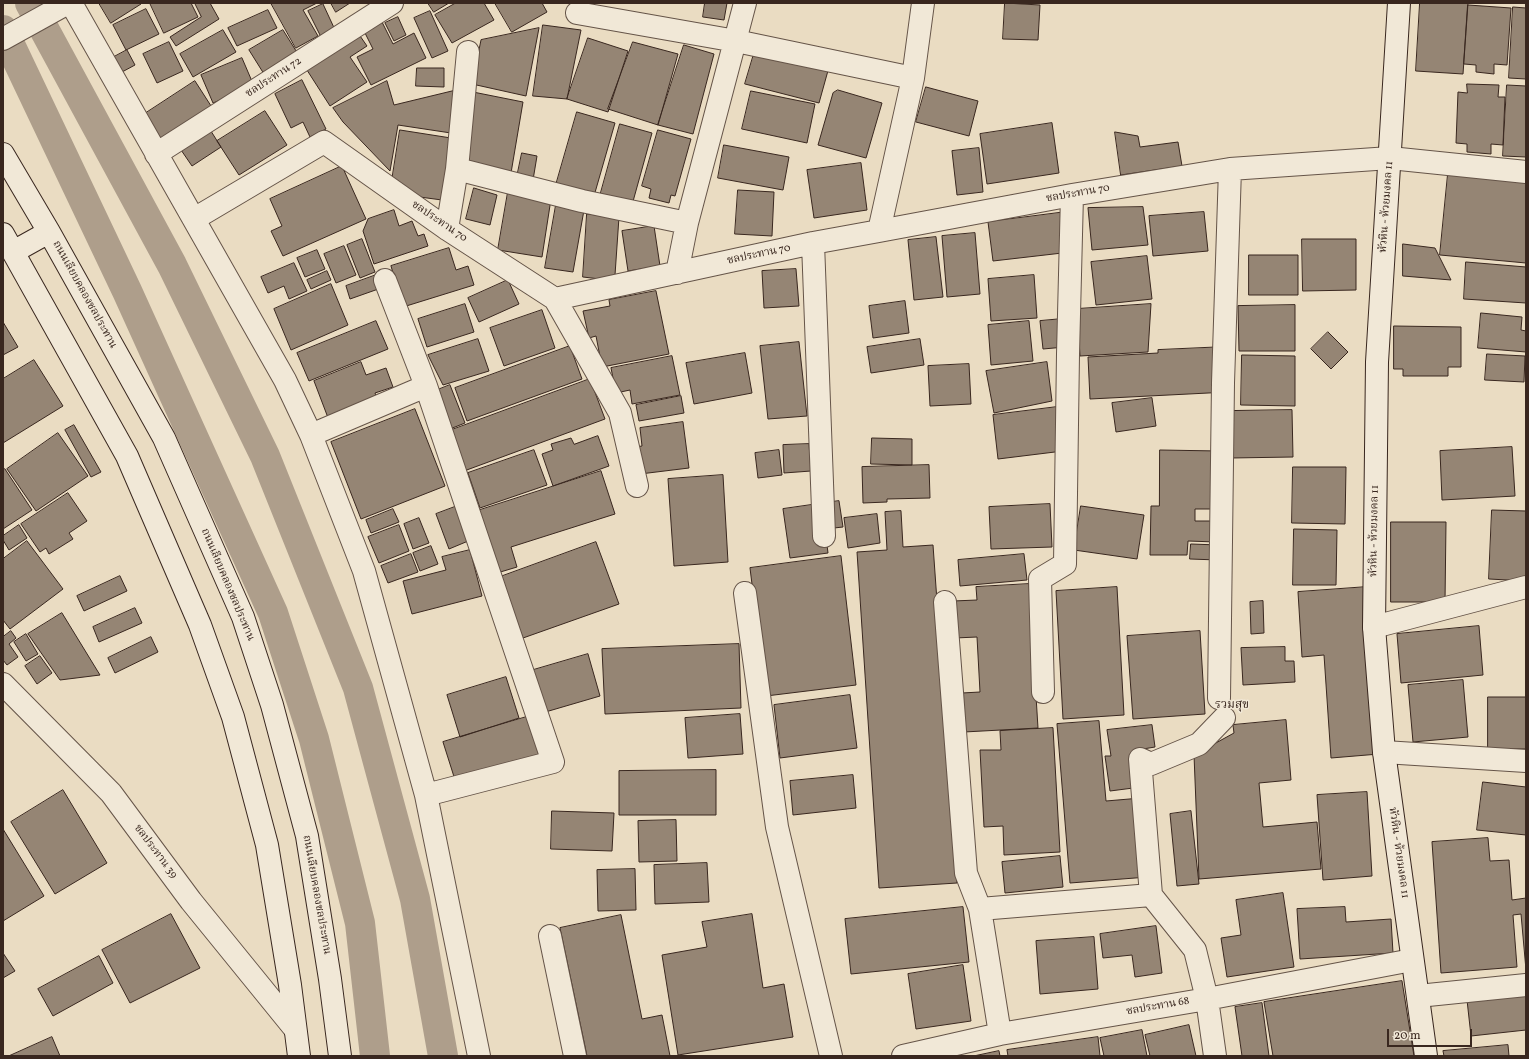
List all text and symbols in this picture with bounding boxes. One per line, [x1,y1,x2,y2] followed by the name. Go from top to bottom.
[244,55,304,101] street label: ชลประทาน 72
[1377,161,1397,253] street label: หัวหิน - ห้วยมงคล 11
[1045,182,1111,206] street label: ชลประทาน 70
[409,199,469,245] street label: ชลประทาน 70
[49,239,119,351] street label: ถนนเลียบคลองชลประทาน
[726,242,792,268] street label: ชลประทาน 70
[1368,485,1382,577] street label: หัวหิน - ห้วยมงคล 11
[197,527,257,643] street label: ถนนเลียบคลองชลประทาน
[1215,699,1249,713] district label: รวมสุข
[1385,807,1411,899] street label: หัวหิน - ห้วยมงคล 11
[131,823,179,881] street label: ชลประทาน 39
[299,834,333,956] street label: ถนนเลียบคลองชลประทาน
[1125,995,1191,1019] street label: ชลประทาน 68
[1389,1021,1474,1047] scale bar
[1394,1028,1421,1044] text: 20 m

